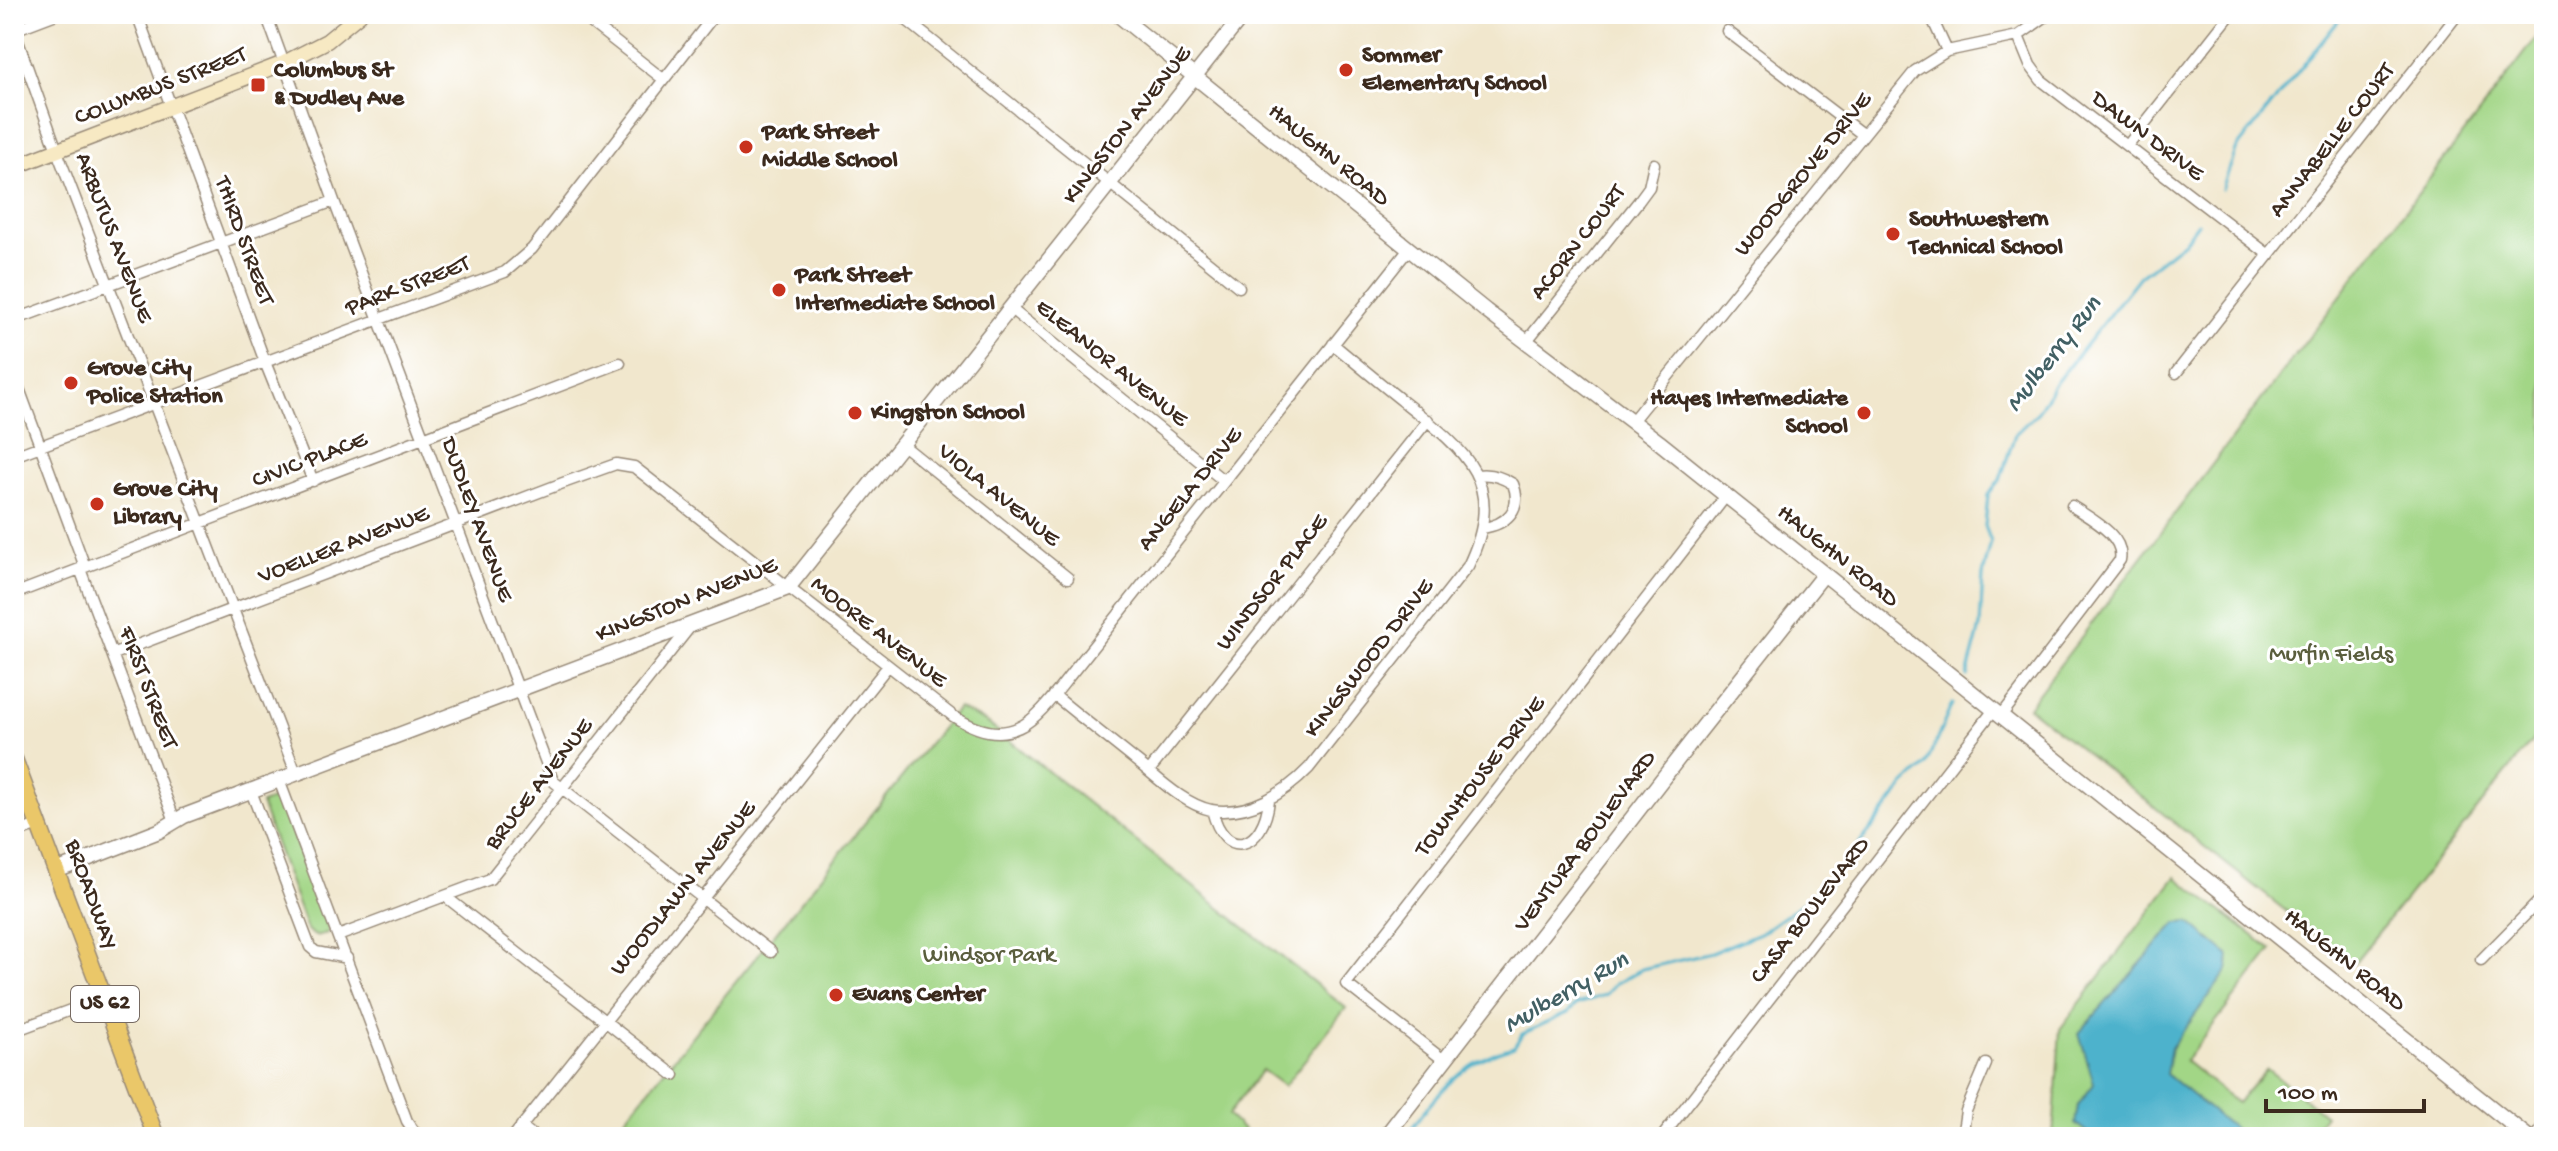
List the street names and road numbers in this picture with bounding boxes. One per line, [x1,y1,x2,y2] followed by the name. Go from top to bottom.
[71,40,253,133] street label: COLUMBUS STREET
[1057,40,1199,211] street label: KINGSTON AVENUE
[2264,57,2403,224] street label: ANNABELLE COURT
[2083,84,2210,189] street label: DAWN DRIVE
[1729,86,1880,263] street label: WOODGROVE DRIVE
[1261,98,1395,214] street label: HAUGHN ROAD
[67,149,159,328] street label: ARBUTUS AVENUE
[206,171,280,311] street label: THIRD STREET
[1525,178,1634,307] street label: ACORN COURT
[341,249,476,324] street label: PARK STREET
[1029,294,1194,435] street label: ELEANOR AVENUE
[1132,421,1250,558] street label: ANGELA DRIVE
[248,425,373,496] street label: CIVIC PLACE
[432,432,520,607] street label: DUDLEY AVENUE
[930,437,1066,555] street label: VIOLA AVENUE
[1770,499,1904,615] street label: HAUGHN ROAD
[254,500,434,592] street label: VOELLER AVENUE
[1211,508,1336,657] street label: WINDSOR PLACE
[592,551,783,651] street label: KINGSTON AVENUE
[804,571,953,696] street label: MOORE AVENUE
[1299,573,1442,744] street label: KINGSWOOD DRIVE
[110,622,184,755] street label: FIRST STREET
[1408,690,1553,865] street label: TOWNHOUSE DRIVE
[479,712,601,857] street label: BRUCE AVENUE
[1508,745,1664,939] street label: VENTURA BOULEVARD
[605,795,764,982] street label: WOODLAWN AVENUE
[1745,832,1877,990] street label: CASA BOULEVARD
[56,835,123,954] street label: BROADWAY
[2277,903,2411,1019] street label: HAUGHN ROAD
[71,986,139,1022] road number: US 62

